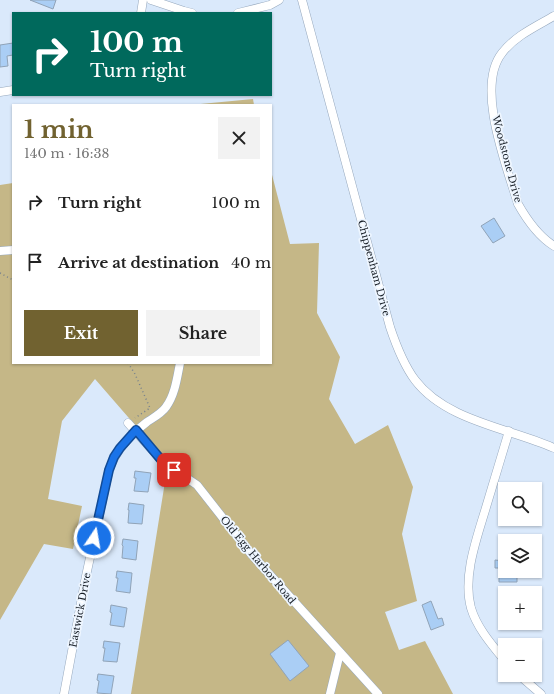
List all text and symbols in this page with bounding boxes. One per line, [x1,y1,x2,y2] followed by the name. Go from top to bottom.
[90,25,183,60] text: 100 m
[24,28,76,80] icon: right
[90,60,186,82] text: Turn right
[489,113,525,204] street label: Woodstone Drive
[24,115,94,144] text: 1 min
[218,117,260,159] button: close
[24,145,109,162] text: 140 m · 16:38
[24,191,46,213] icon: right
[58,193,141,212] text: Turn right
[211,193,260,212] text: 100 m
[355,218,393,318] street label: Chippenham Drive
[24,251,46,273] icon: arrive
[58,253,219,272] text: Arrive at destination
[231,253,271,272] text: 40 m
[24,310,138,356] button: Exit
[146,310,260,356] button: Share
[157,453,191,487] pin
[163,459,185,481] icon: arrive
[498,482,542,682] map controls
[498,482,542,526] button: search
[217,513,299,607] street label: Old Egg Harbor Road
[73,517,115,559] position arrow
[498,534,542,578] button: layers
[66,571,94,648] street label: Eastwick Drive
[498,586,542,630] button: +
[498,638,542,682] button: −

